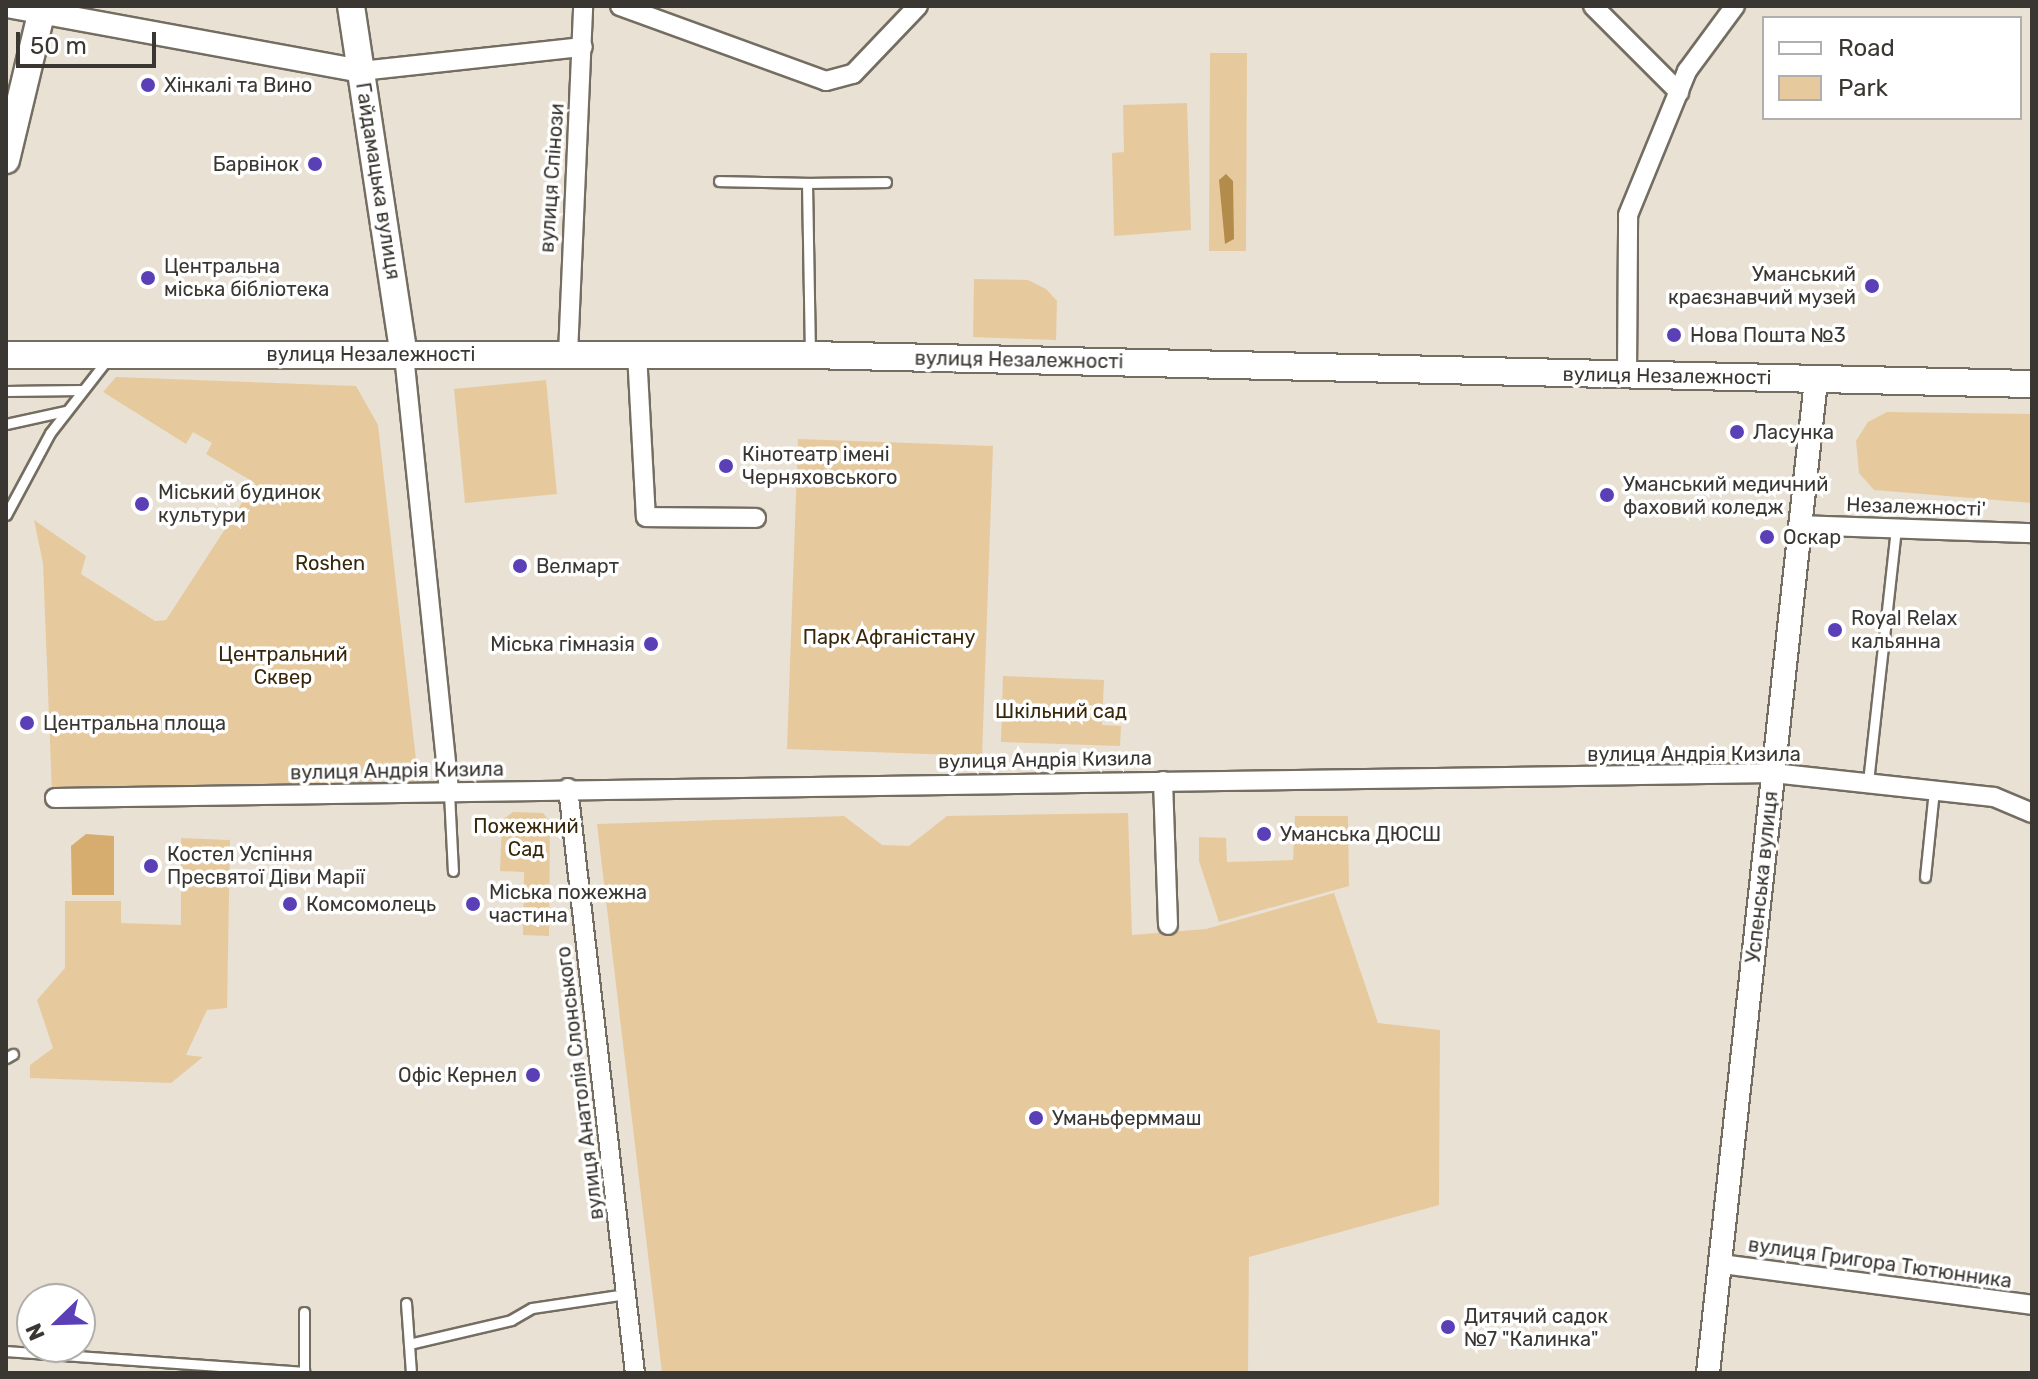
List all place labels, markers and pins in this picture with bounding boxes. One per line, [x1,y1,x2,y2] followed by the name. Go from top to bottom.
[164,73,312,97] place label: Хінкалі та Вино
[139,76,157,94] marker: Хінкалі та Вино
[213,152,299,176] place label: Барвінок
[306,155,324,173] marker: Барвінок
[164,254,329,301] place label: Центральна міська бібліотека
[1668,262,1856,309] place label: Уманський краєзнавчий музей
[139,269,157,287] marker: Центральна міська бібліотека
[1863,277,1881,295] marker: Уманський краєзнавчий музей
[1690,323,1846,347] place label: Нова Пошта №3
[1665,326,1683,344] marker: Нова Пошта №3
[1753,420,1834,444] place label: Ласунка
[1728,423,1746,441] marker: Ласунка
[742,442,897,489] place label: Кінотеатр імені Черняховського
[717,457,735,475] marker: Кінотеатр імені Черняховського
[1623,472,1828,519] place label: Уманський медичний фаховий коледж
[158,480,321,527] place label: Міський будинок культури
[1598,486,1616,504] marker: Уманський медичний фаховий коледж
[133,495,151,513] marker: Міський будинок культури
[1783,525,1841,549] place label: Оскар
[1758,528,1776,546] marker: Оскар
[536,554,619,578] place label: Велмарт
[511,557,529,575] marker: Велмарт
[1851,606,1957,653] place label: Royal Relax кальянна
[1826,621,1844,639] marker: Royal Relax кальянна
[490,632,635,656] place label: Міська гімназія
[642,635,660,653] marker: Міська гімназія
[43,711,226,735] place label: Центральна площа
[18,714,36,732] marker: Центральна площа
[1280,822,1441,846] place label: Уманська ДЮСШ
[1255,825,1273,843] marker: Уманська ДЮСШ
[167,842,365,889] place label: Костел Успіння Пресвятої Діви Марії
[142,857,160,875] marker: Костел Успіння Пресвятої Діви Марії
[489,880,647,927] place label: Міська пожежна частина
[306,892,436,916] place label: Комсомолець
[281,895,299,913] marker: Комсомолець
[464,895,482,913] marker: Міська пожежна частина
[398,1063,517,1087] place label: Офіс Кернел
[524,1066,542,1084] marker: Офіс Кернел
[1052,1106,1201,1130] place label: Уманьферммаш
[1027,1109,1045,1127] marker: Уманьферммаш
[1464,1304,1608,1351] place label: Дитячий садок №7 "Калинка"
[1439,1318,1457,1336] marker: Дитячий садок №7 "Калинка"

